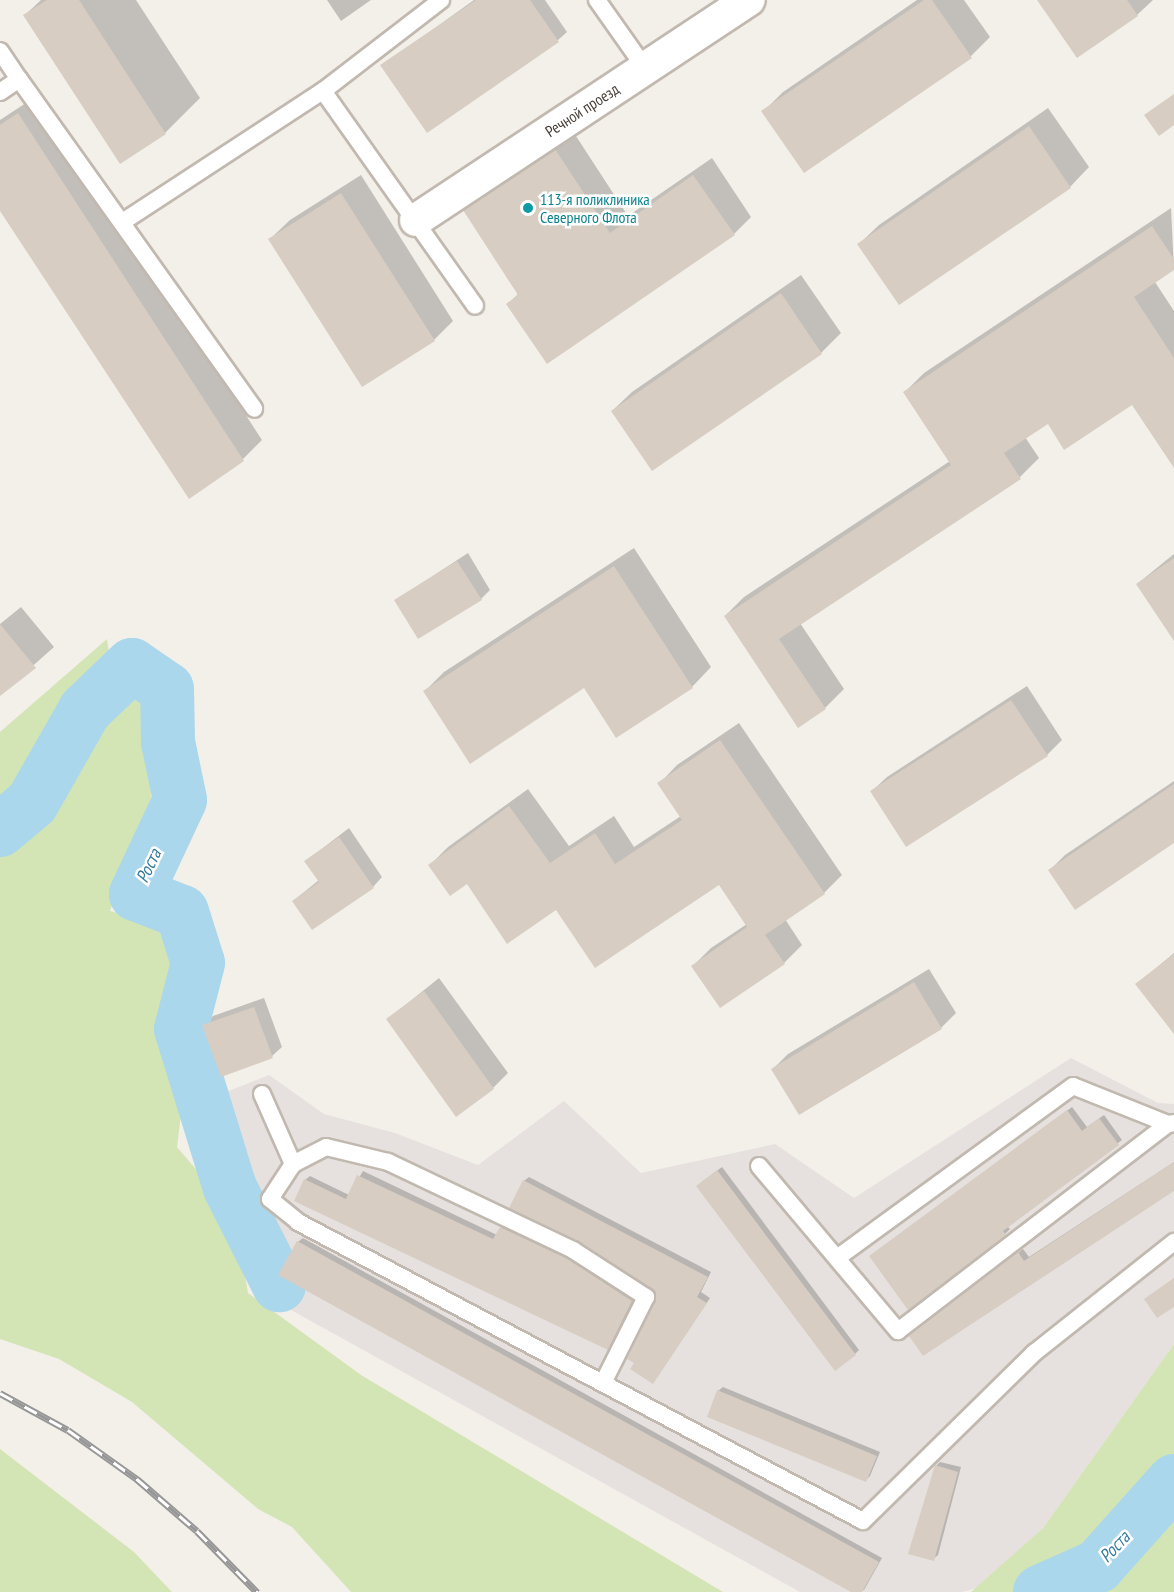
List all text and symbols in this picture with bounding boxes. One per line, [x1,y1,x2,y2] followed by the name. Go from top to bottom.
[542,79,622,141] street label: Речной проезд
[540,189,650,227] place label: 113-я поликлиника Северного Флота
[521,201,535,215] marker: 113-я поликлиника Северного Флота
[132,846,166,886] water label: Роста
[1095,1527,1135,1567] water label: Роста

